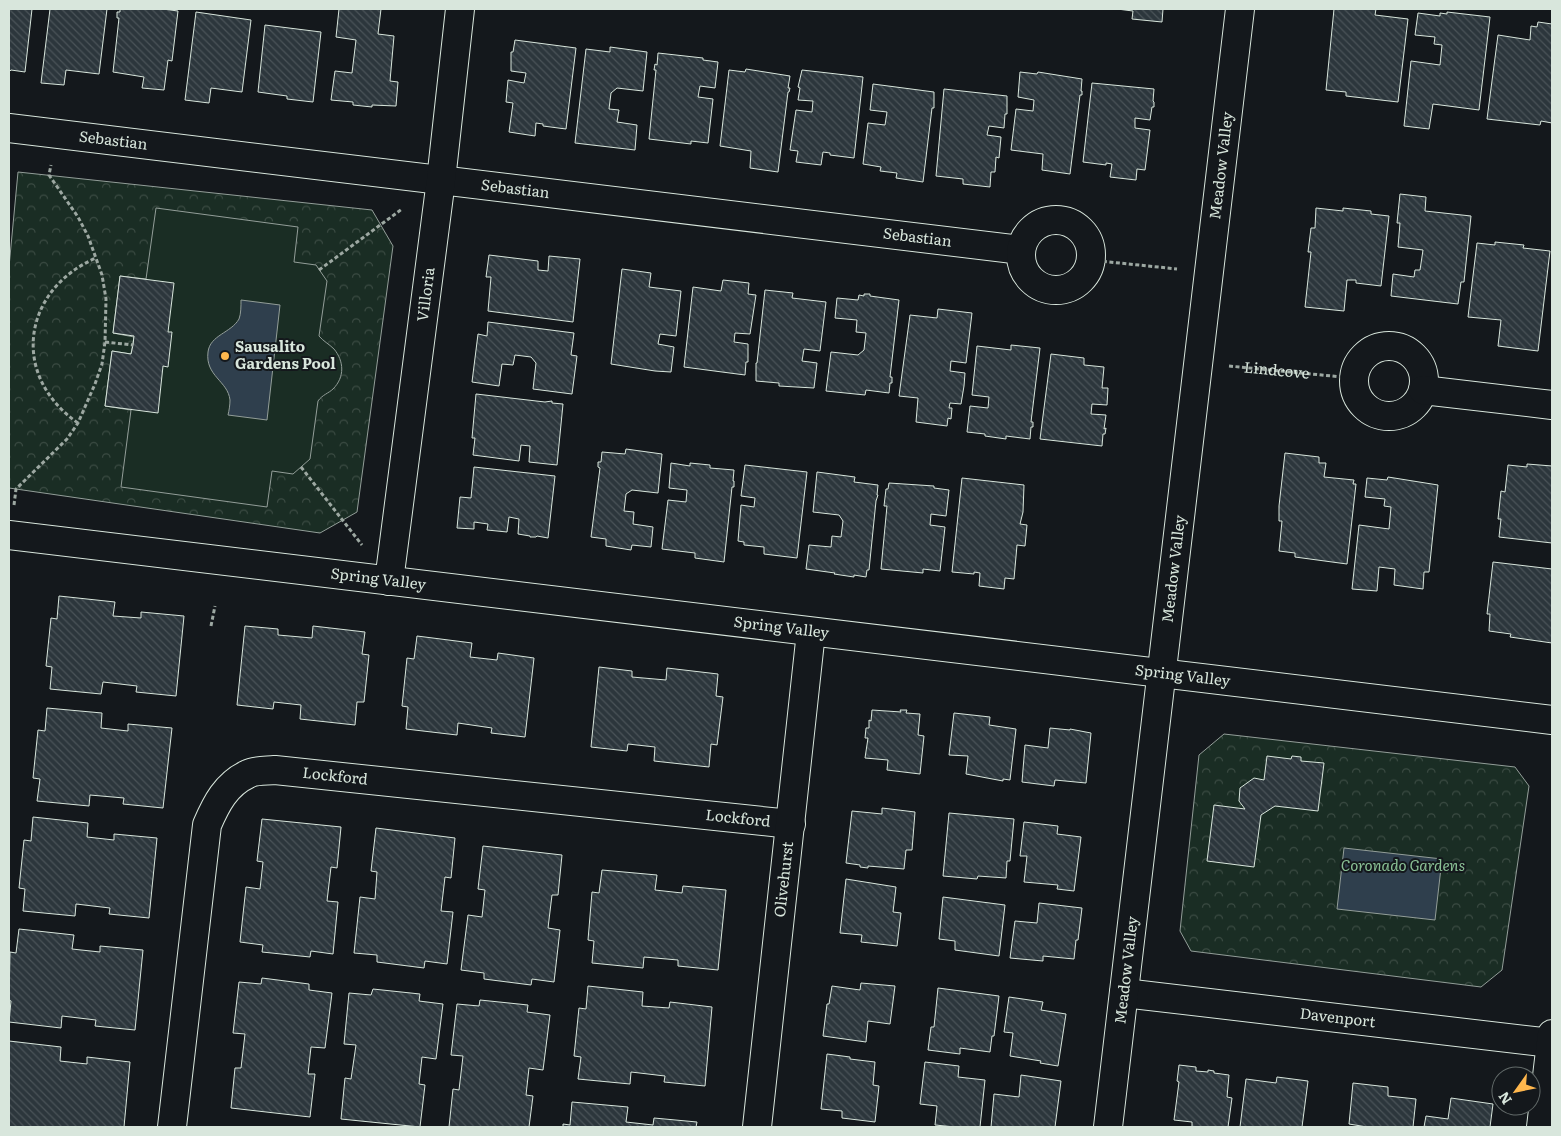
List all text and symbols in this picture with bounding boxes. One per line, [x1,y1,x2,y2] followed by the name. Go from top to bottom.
[1202,110,1238,221] street label: Meadow Valley
[78,124,149,155] street label: Sebastian
[480,172,551,203] street label: Sebastian
[882,220,953,252] street label: Sebastian
[410,265,440,323] street label: Villoria
[235,334,336,374] place label: Sausalito Gardens Pool
[219,350,231,362] marker: Sausalito Gardens Pool
[1243,355,1311,384] street label: Lindcove
[1155,513,1190,624] street label: Meadow Valley
[330,561,428,595] street label: Spring Valley
[733,609,831,643] street label: Spring Valley
[1134,657,1232,691] street label: Spring Valley
[302,760,369,790] street label: Lockford
[704,802,772,832] street label: Lockford
[767,840,798,918] street label: Olivehurst
[1341,853,1465,876] park label: Coronado Gardens
[1107,914,1143,1025] street label: Meadow Valley
[1299,1001,1377,1032] street label: Davenport
[1491,1066,1541,1116] north arrow
[1493,1088,1516,1109] text: N

